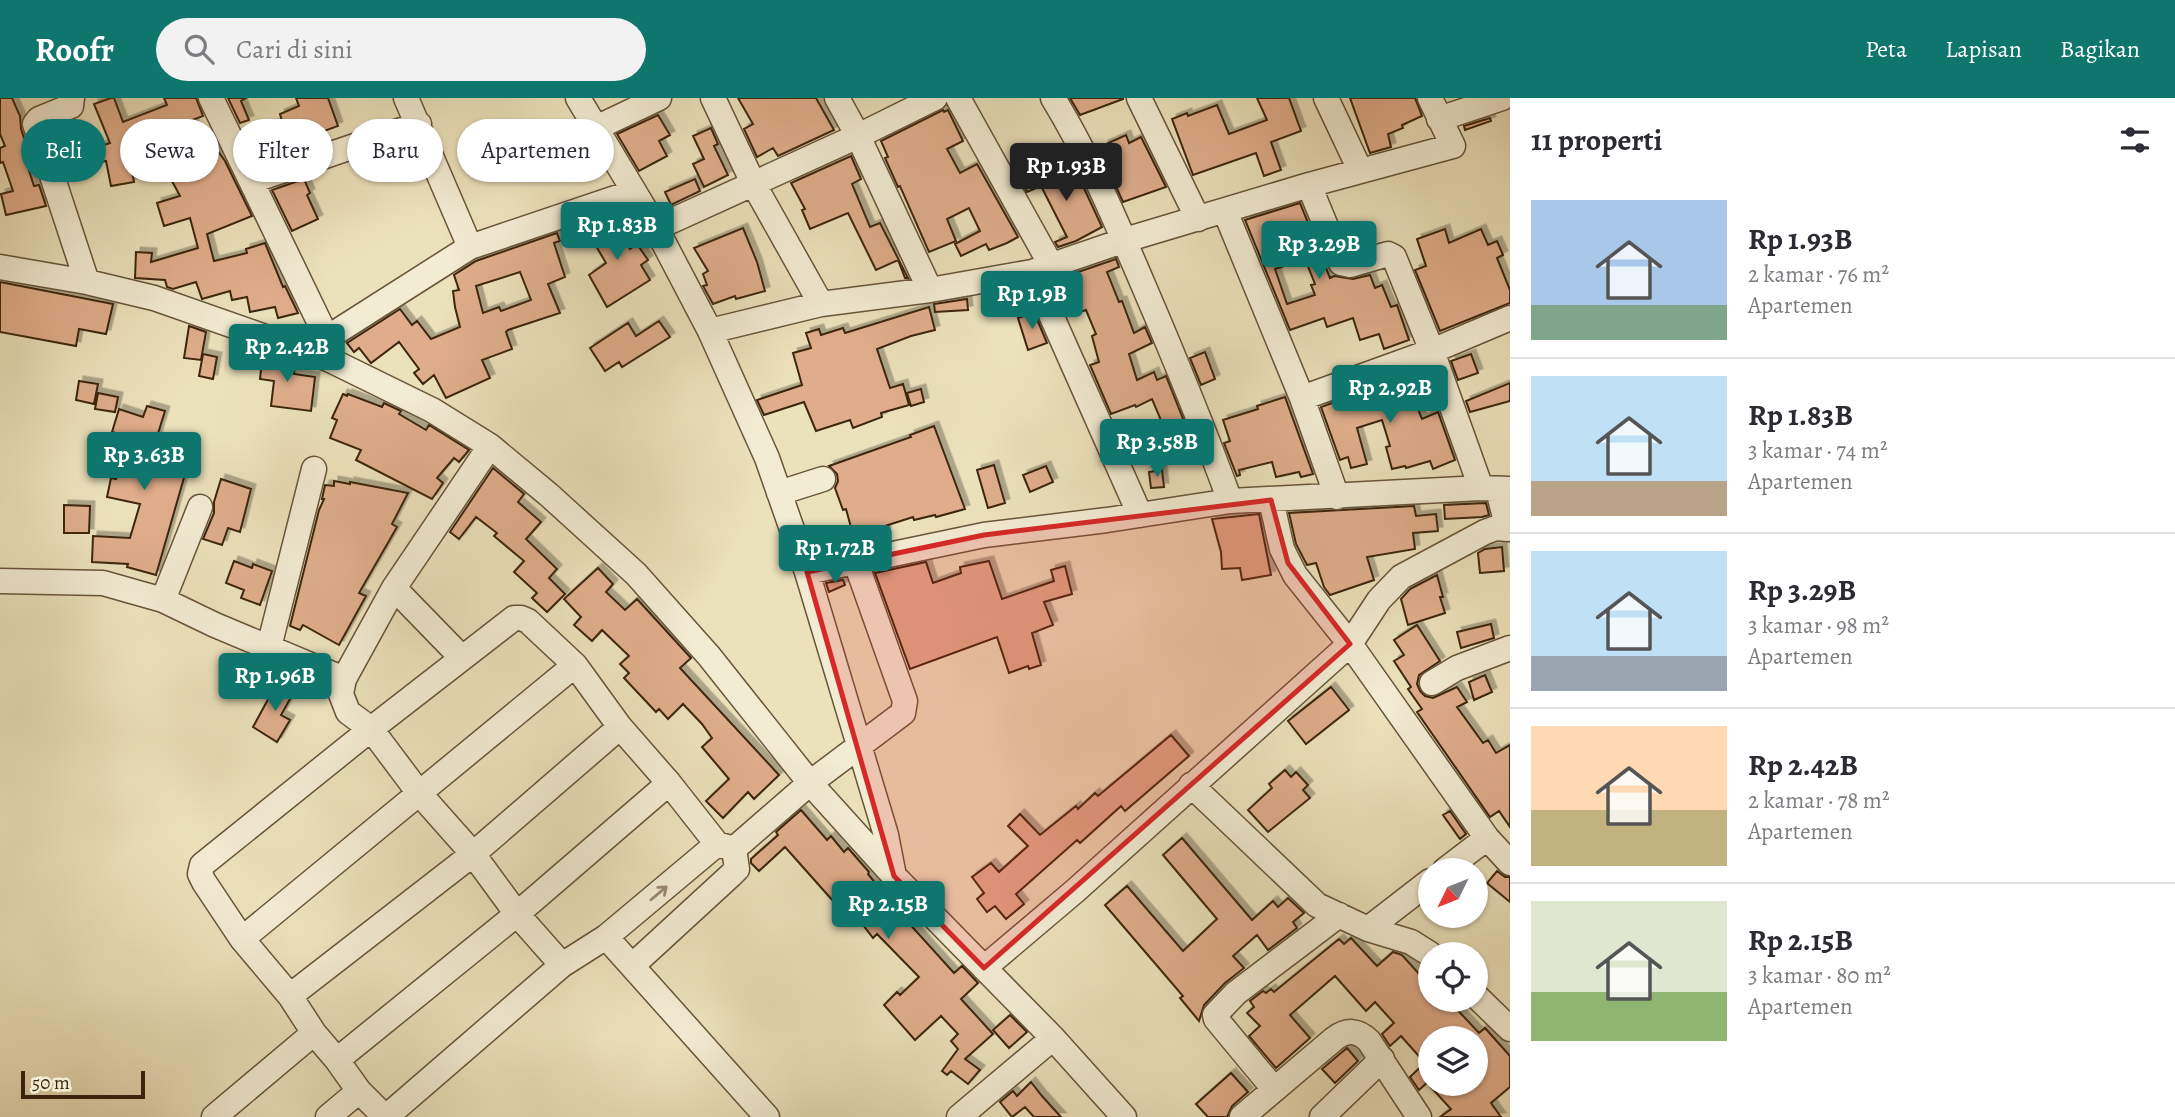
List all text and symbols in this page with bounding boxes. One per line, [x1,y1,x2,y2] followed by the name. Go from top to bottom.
[156,18,646,81] search box
[35,27,114,72] text: Roofr
[180,30,218,68] icon: search
[236,32,353,67] text: Cari di sini
[1865,33,1907,65] text: Peta
[1945,33,2022,65] text: Lapisan
[2060,33,2140,65] text: Bagikan
[21,119,106,182] chip: Beli
[120,119,219,182] chip: Sewa
[233,119,333,182] chip: Filter
[347,119,443,182] chip: Baru
[457,119,614,182] chip: Apartemen
[1531,120,1662,160] text: 11 properti
[2116,121,2154,159] icon: filters
[994,144,1138,203] pin: Rp 1.93B
[1026,150,1106,181] text: Rp 1.93B
[545,202,689,262] pin: Rp 1.83B
[577,209,657,240] text: Rp 1.83B
[1748,219,1853,259] text: Rp 1.93B
[1247,222,1391,281] pin: Rp 3.29B
[1277,228,1361,259] text: Rp 3.29B
[1587,228,1671,312] icon: home
[1748,259,1889,290] text: 2 kamar · 76 m²
[967,272,1097,331] pin: Rp 1.9B
[997,278,1067,309] text: Rp 1.9B
[1748,290,1853,321] text: Apartemen
[215,324,359,384] pin: Rp 2.42B
[245,331,329,362] text: Rp 2.42B
[1318,366,1462,425] pin: Rp 2.92B
[1348,372,1432,403] text: Rp 2.92B
[1748,395,1853,435] text: Rp 1.83B
[1587,404,1671,488] icon: home
[1085,420,1229,479] pin: Rp 3.58B
[1116,426,1198,457] text: Rp 3.58B
[72,432,216,492] pin: Rp 3.63B
[1748,435,1887,466] text: 3 kamar · 74 m²
[103,439,185,470] text: Rp 3.63B
[1748,466,1853,497] text: Apartemen
[763,526,907,585] pin: Rp 1.72B
[795,532,875,563] text: Rp 1.72B
[1748,570,1856,610] text: Rp 3.29B
[1587,579,1671,663] icon: home
[1748,610,1889,641] text: 3 kamar · 98 m²
[1748,641,1853,672] text: Apartemen
[203,654,347,713] pin: Rp 1.96B
[234,660,316,691] text: Rp 1.96B
[1748,745,1858,785] text: Rp 2.42B
[1587,754,1671,838] icon: home
[1748,785,1890,816] text: 2 kamar · 78 m²
[1748,816,1853,847] text: Apartemen
[1418,858,1488,928] north arrow
[1418,858,1488,1096] map controls
[816,882,960,941] pin: Rp 2.15B
[650,886,668,902] one-way arrow
[848,888,928,919] text: Rp 2.15B
[1748,920,1853,960] text: Rp 2.15B
[1587,929,1671,1013] icon: home
[1418,942,1488,1012] button: locate
[1748,960,1891,991] text: 3 kamar · 80 m²
[1748,991,1853,1022] text: Apartemen
[1418,1026,1488,1096] button: layers
[21,1068,145,1100] scale bar
[32,1070,70,1096] text: 50 m

